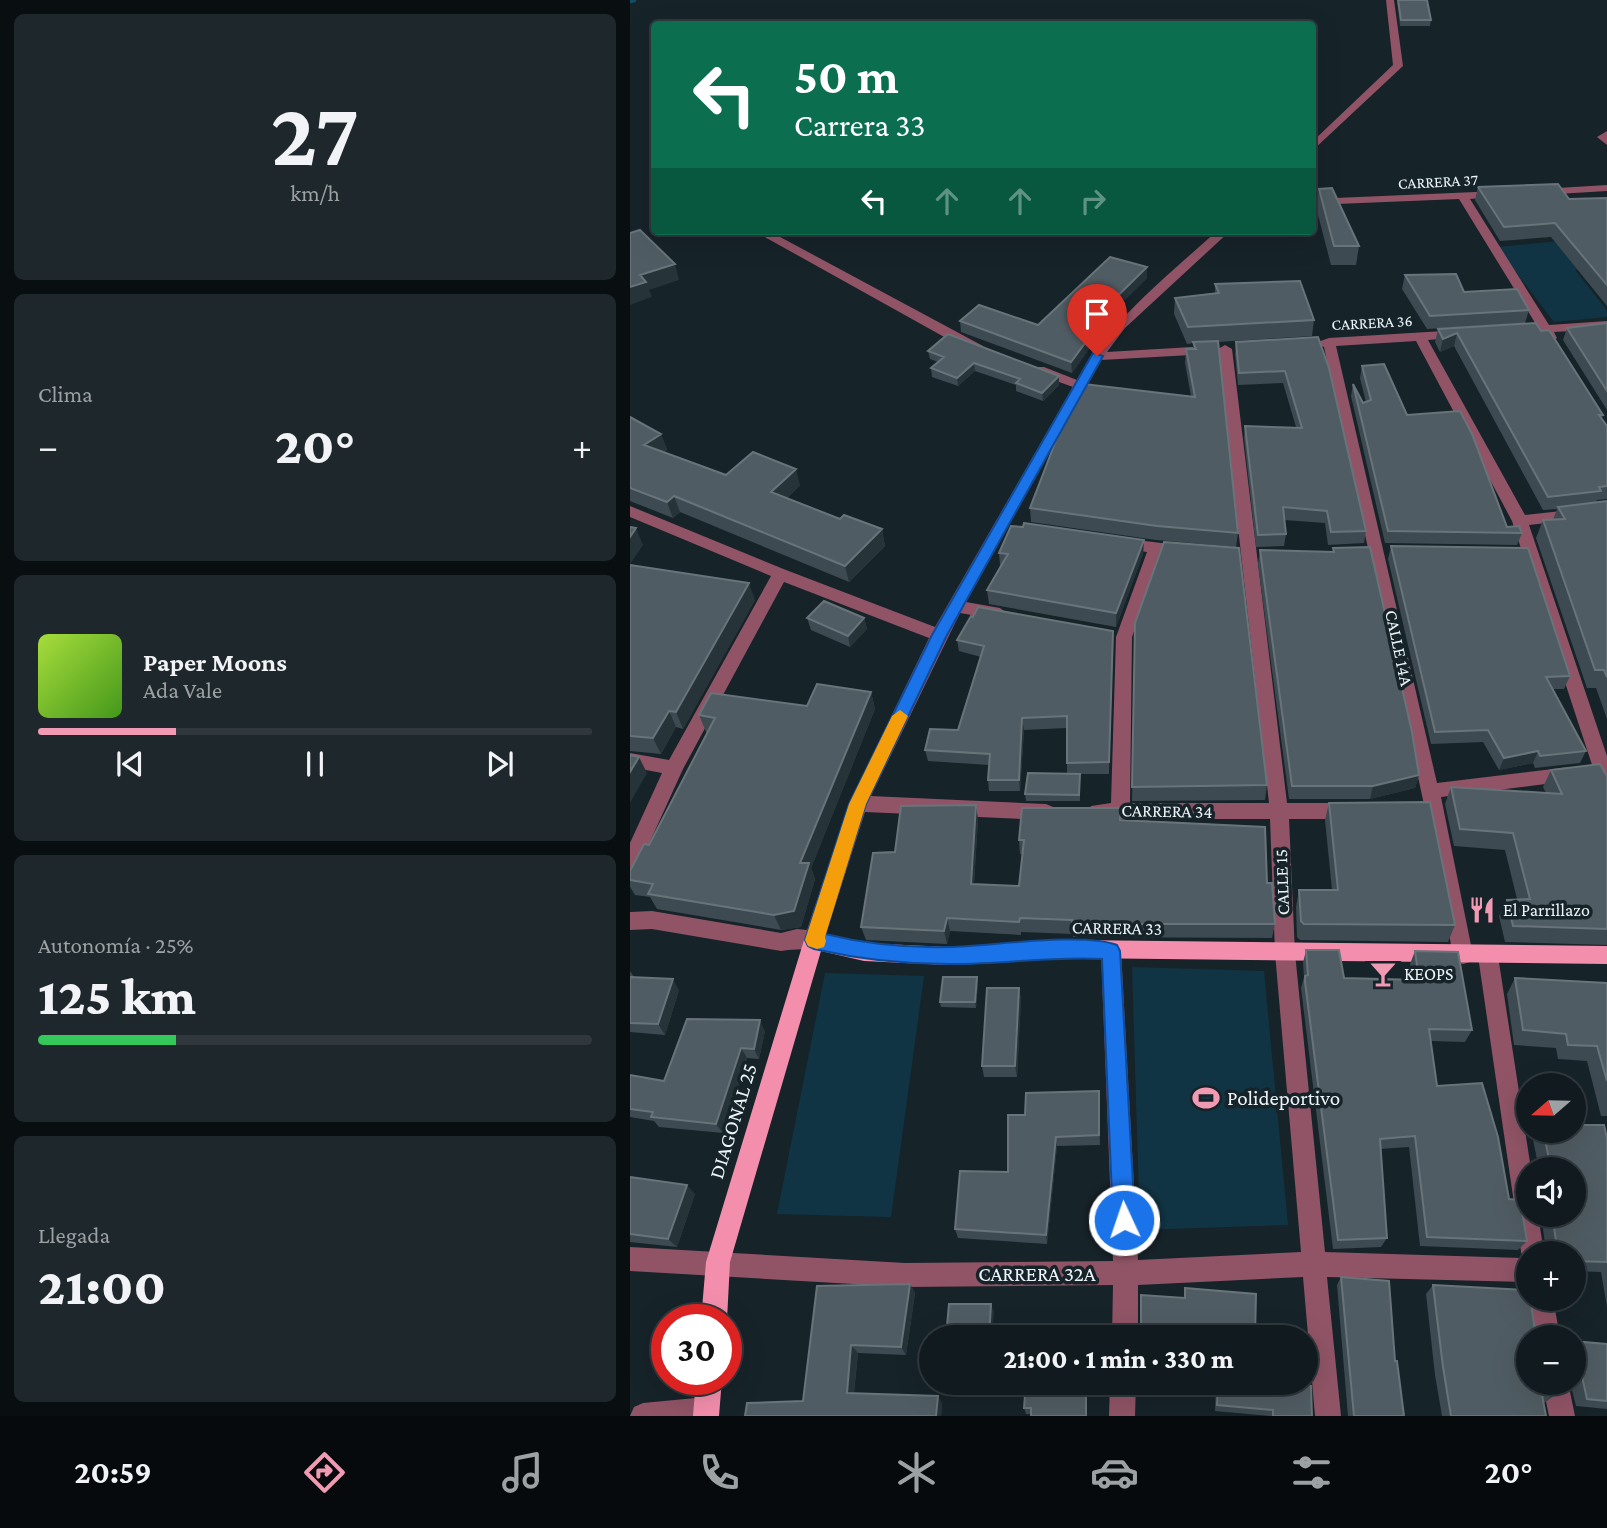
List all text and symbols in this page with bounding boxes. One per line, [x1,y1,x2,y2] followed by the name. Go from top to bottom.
[679,49,770,140] icon: left
[794,49,899,104] text: 50 m
[271,83,359,185] text: 27
[794,107,925,143] text: Carrera 33
[1398,171,1479,192] street label: CARRERA 37
[290,180,340,206] text: km/h
[855,182,893,220] icon: left
[928,182,966,220] icon: ahead
[1001,182,1039,220] icon: ahead
[1074,182,1112,220] icon: right
[1067,284,1127,356] pin
[1078,295,1116,333] icon: arrive
[1331,312,1413,333] street label: CARRERA 36
[38,381,93,407] text: Clima
[275,416,355,474] text: 20°
[38,425,58,467] text: −
[572,425,592,467] text: +
[1381,608,1417,689] street label: CALLE 14A
[143,648,287,677] text: Paper Moons
[143,677,222,703] text: Ada Vale
[111,745,149,783] icon: previous
[296,745,334,783] icon: pause
[481,745,519,783] icon: next
[1121,800,1213,822] street label: CARRERA 34
[1271,849,1293,915] street label: CALLE 15
[1467,895,1497,925] restaurant icon: El Parrillazo
[1503,900,1590,920] place label: El Parrillazo
[1072,917,1162,939] street label: CARRERA 33
[38,932,194,958] text: Autonomía · 25%
[1368,959,1398,989] bar icon: KEOPS
[1404,964,1454,984] place label: KEOPS
[38,967,196,1025] text: 125 km
[704,1060,762,1182] street label: DIAGONAL 25
[1516,1073,1586,1143] north arrow
[1516,1073,1586,1395] map controls
[1191,1083,1221,1113] sports icon: Polideportivo
[1227,1086,1340,1110] place label: Polideportivo
[1516,1157,1586,1227] button: sound
[1087,1183,1161,1257] position arrow
[38,1222,110,1248] text: Llegada
[1516,1241,1586,1311] button: +
[38,1257,166,1315] text: 21:00
[978,1262,1096,1286] street label: CARRERA 32A
[651,1304,742,1395] speed limit sign: 30
[1516,1325,1586,1395] button: −
[1003,1345,1234,1374] text: 21:00 · 1 min · 330 m
[300,1448,349,1497] icon: directions
[498,1448,547,1497] icon: music
[695,1448,744,1497] icon: phone
[892,1448,941,1497] icon: climate
[1090,1448,1139,1497] icon: car
[1287,1448,1336,1497] icon: filters
[74,1454,152,1490] text: 20:59
[1485,1454,1533,1490] text: 20°

